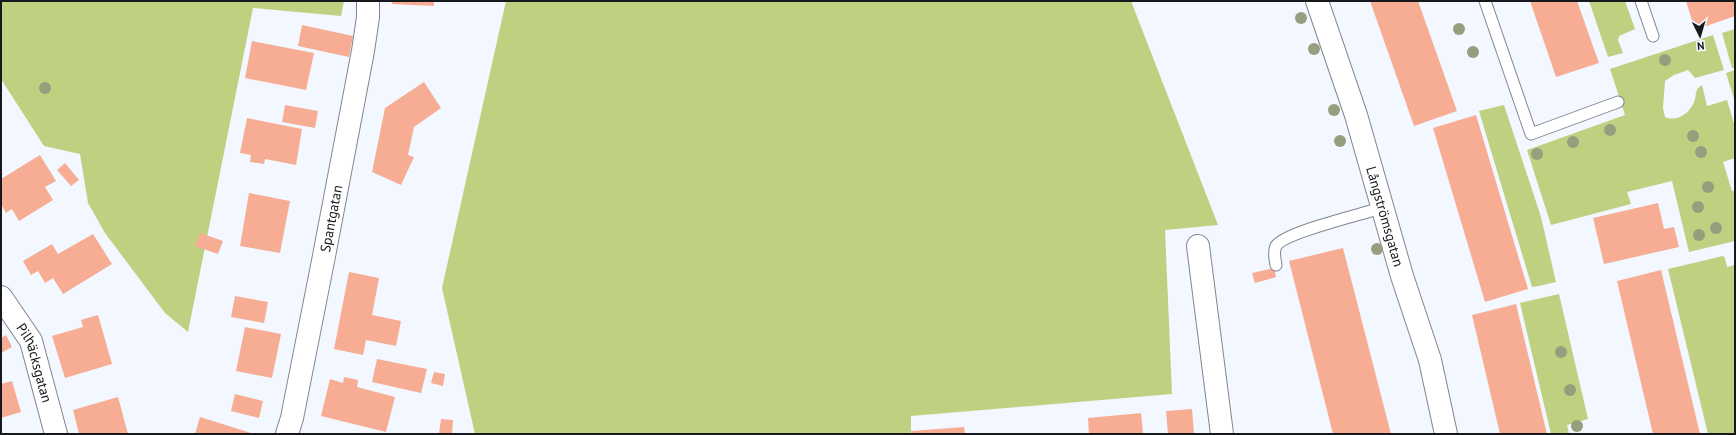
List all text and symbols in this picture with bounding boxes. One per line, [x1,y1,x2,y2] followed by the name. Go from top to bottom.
[1680,16,1720,56] north arrow
[1697,39,1705,53] text: N
[1362,164,1408,269] street label: Långströmsgatan
[316,183,346,254] street label: Spantgatan
[12,320,56,404] street label: Pilhäcksgatan

